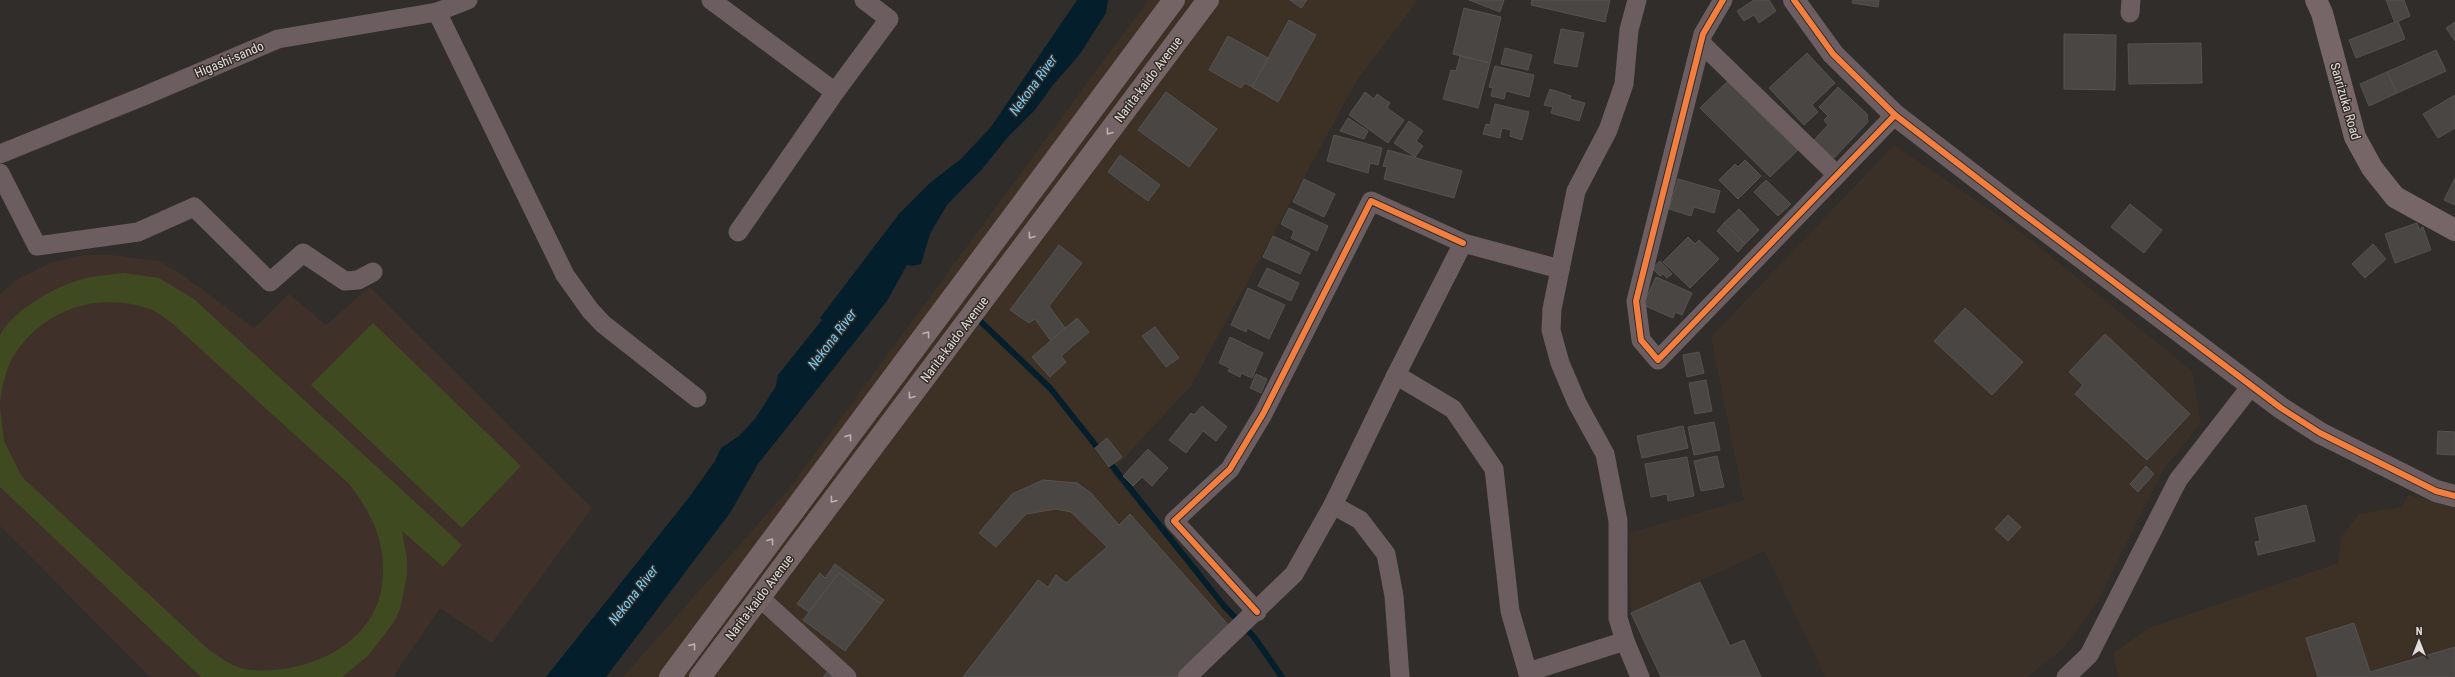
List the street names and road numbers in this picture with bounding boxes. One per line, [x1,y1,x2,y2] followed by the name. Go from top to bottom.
[1111,34,1185,125] street label: Narita-kaido Avenue
[192,38,266,81] street label: Higashi-sando
[2327,61,2364,141] street label: Sanrizuka Road
[917,294,991,385] street label: Narita-kaido Avenue
[722,552,796,643] street label: Narita-kaido Avenue

